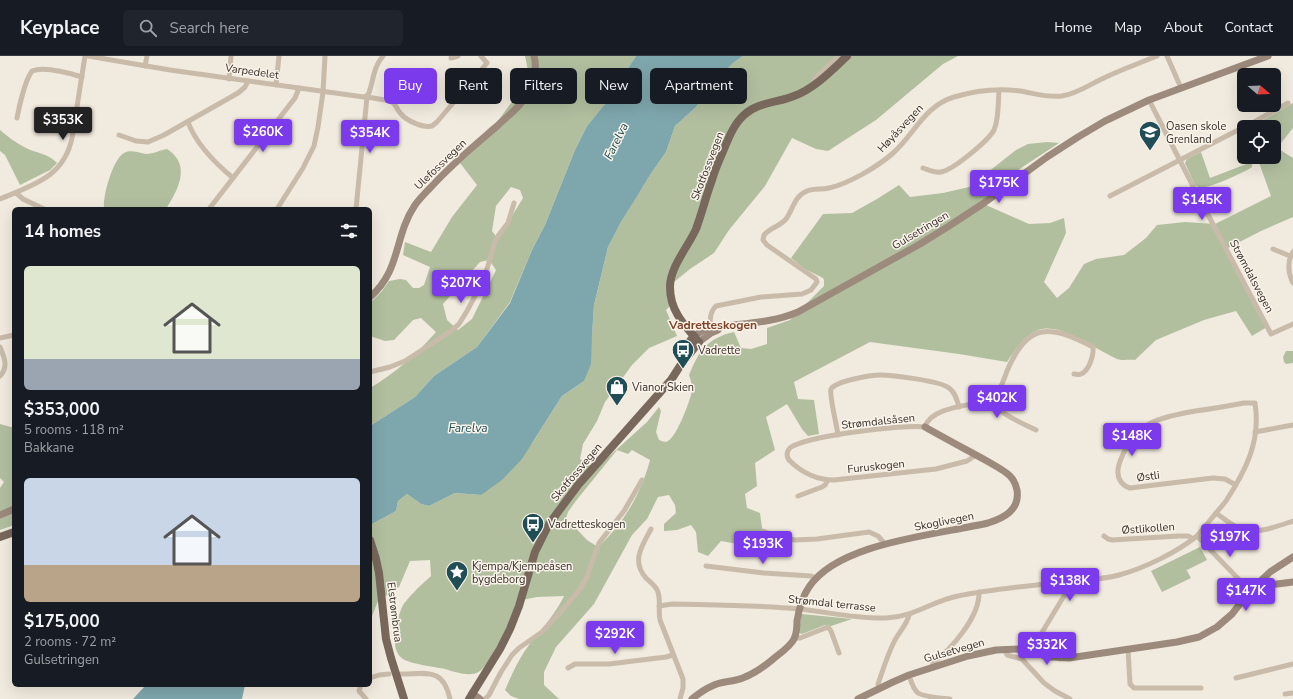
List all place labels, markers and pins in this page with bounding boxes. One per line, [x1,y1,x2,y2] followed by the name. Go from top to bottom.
[35,107,91,141] pin: $353K
[235,119,291,153] pin: $260K
[1137,119,1163,152] school or university icon: Oasen skole Grenland
[1166,119,1226,147] place label: Oasen skole Grenland
[342,120,398,154] pin: $354K
[971,170,1027,204] pin: $175K
[1174,187,1230,221] pin: $145K
[433,270,489,304] pin: $207K
[670,337,696,370] bus stop icon: Vadrette
[697,343,740,358] place label: Vadrette
[604,374,630,407] shop icon: Vianor Skien
[631,380,694,395] place label: Vianor Skien
[969,385,1025,419] pin: $402K
[1104,423,1160,457] pin: $148K
[520,511,546,544] bus stop icon: Vadretteskogen
[547,517,626,532] place label: Vadretteskogen
[1202,524,1258,558] pin: $197K
[735,531,791,565] pin: $193K
[444,559,470,592] place icon: Kjempa/Kjempeåsen bygdeborg
[472,559,572,587] place label: Kjempa/Kjempeåsen bygdeborg
[1042,568,1098,602] pin: $138K
[1218,578,1274,612] pin: $147K
[587,621,643,655] pin: $292K
[1019,632,1075,666] pin: $332K

